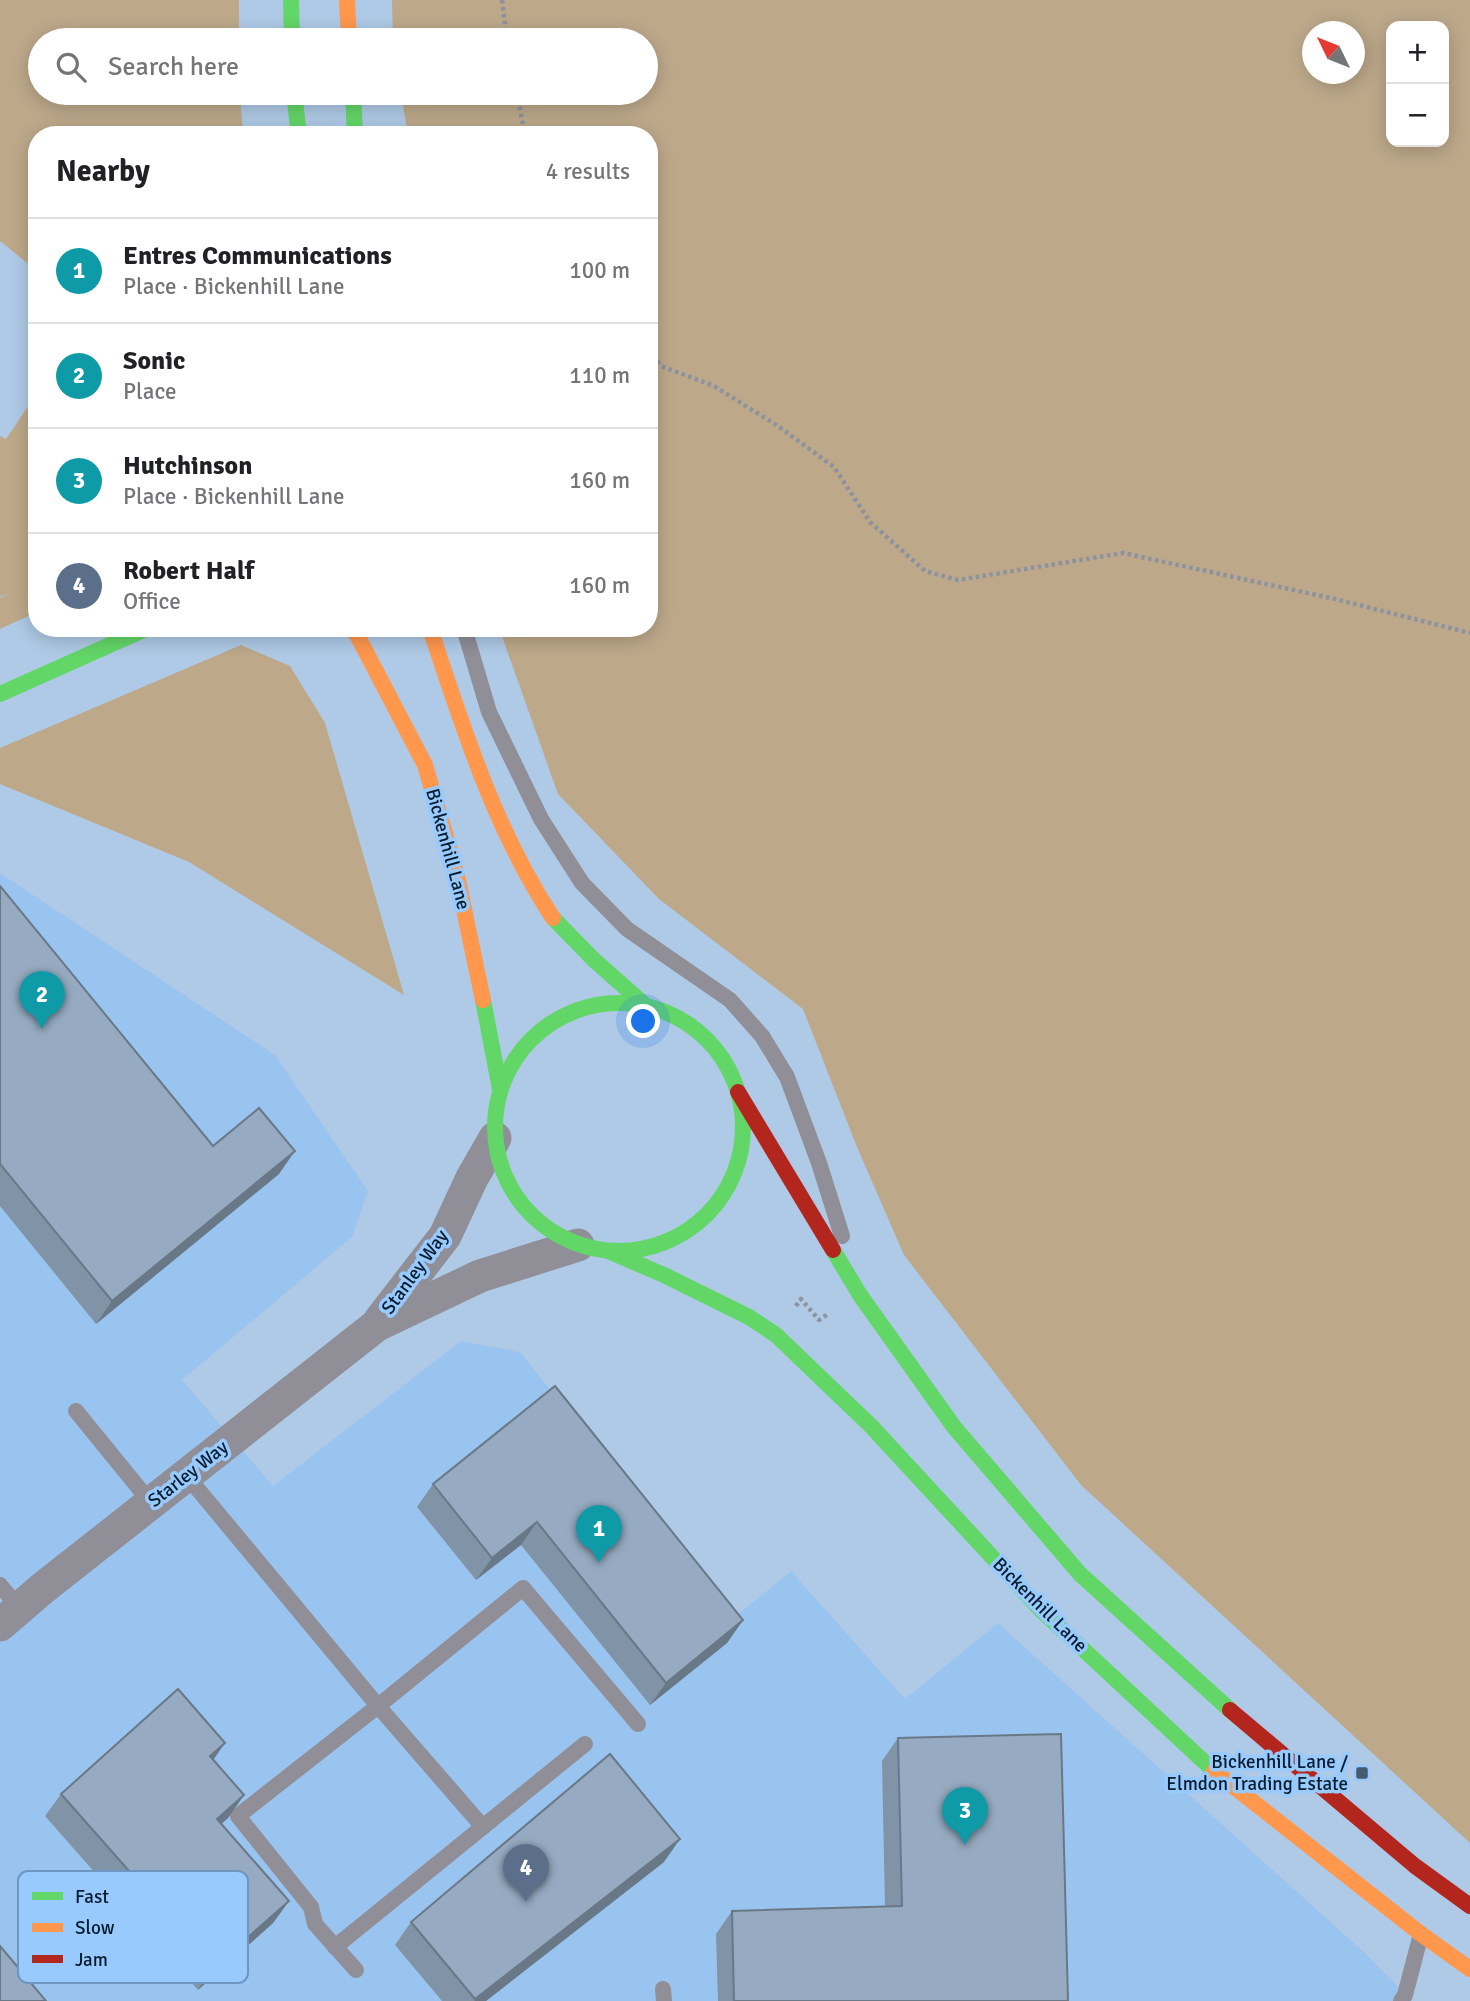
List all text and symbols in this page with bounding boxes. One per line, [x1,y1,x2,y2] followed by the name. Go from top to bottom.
[1302,21,1365,84] north arrow
[1386,21,1449,147] map controls
[1386,21,1449,84] button: +
[28,28,658,105] search box
[52,48,90,86] icon: search
[108,51,239,83] text: Search here
[1386,84,1449,147] button: −
[56,153,150,190] text: Nearby
[546,157,630,186] text: 4 results
[123,240,392,272] text: Entres Communications
[73,256,85,285] text: 1
[569,256,630,285] text: 100 m
[123,272,344,301] text: Place · Bickenhill Lane
[123,345,185,377] text: Sonic
[73,361,85,390] text: 2
[569,361,630,390] text: 110 m
[123,377,177,406] text: Place
[123,450,252,482] text: Hutchinson
[73,466,85,495] text: 3
[569,466,630,495] text: 160 m
[123,482,344,511] text: Place · Bickenhill Lane
[123,555,254,587] text: Robert Half
[73,571,85,600] text: 4
[569,571,630,600] text: 160 m
[123,587,181,616] text: Office
[420,786,476,912] street label: Bickenhill Lane
[19,971,65,1029] pin: 2
[626,1004,660,1038] your location
[376,1225,454,1319] street label: Stanley Way
[143,1435,233,1513] street label: Starley Way
[576,1505,622,1563] pin: 1
[987,1552,1093,1658] street label: Bickenhill Lane
[1166,1750,1348,1796] place label: Bickenhill Lane / Elmdon Trading Estate
[1354,1765,1370,1781] marker: Bickenhill Lane / Elmdon Trading Estate
[942,1787,988,1845] pin: 3
[503,1844,549,1902] pin: 4
[18,1871,248,1983] legend
[75,1885,109,1909] text: Fast
[75,1916,115,1940] text: Slow
[75,1948,108,1972] text: Jam

